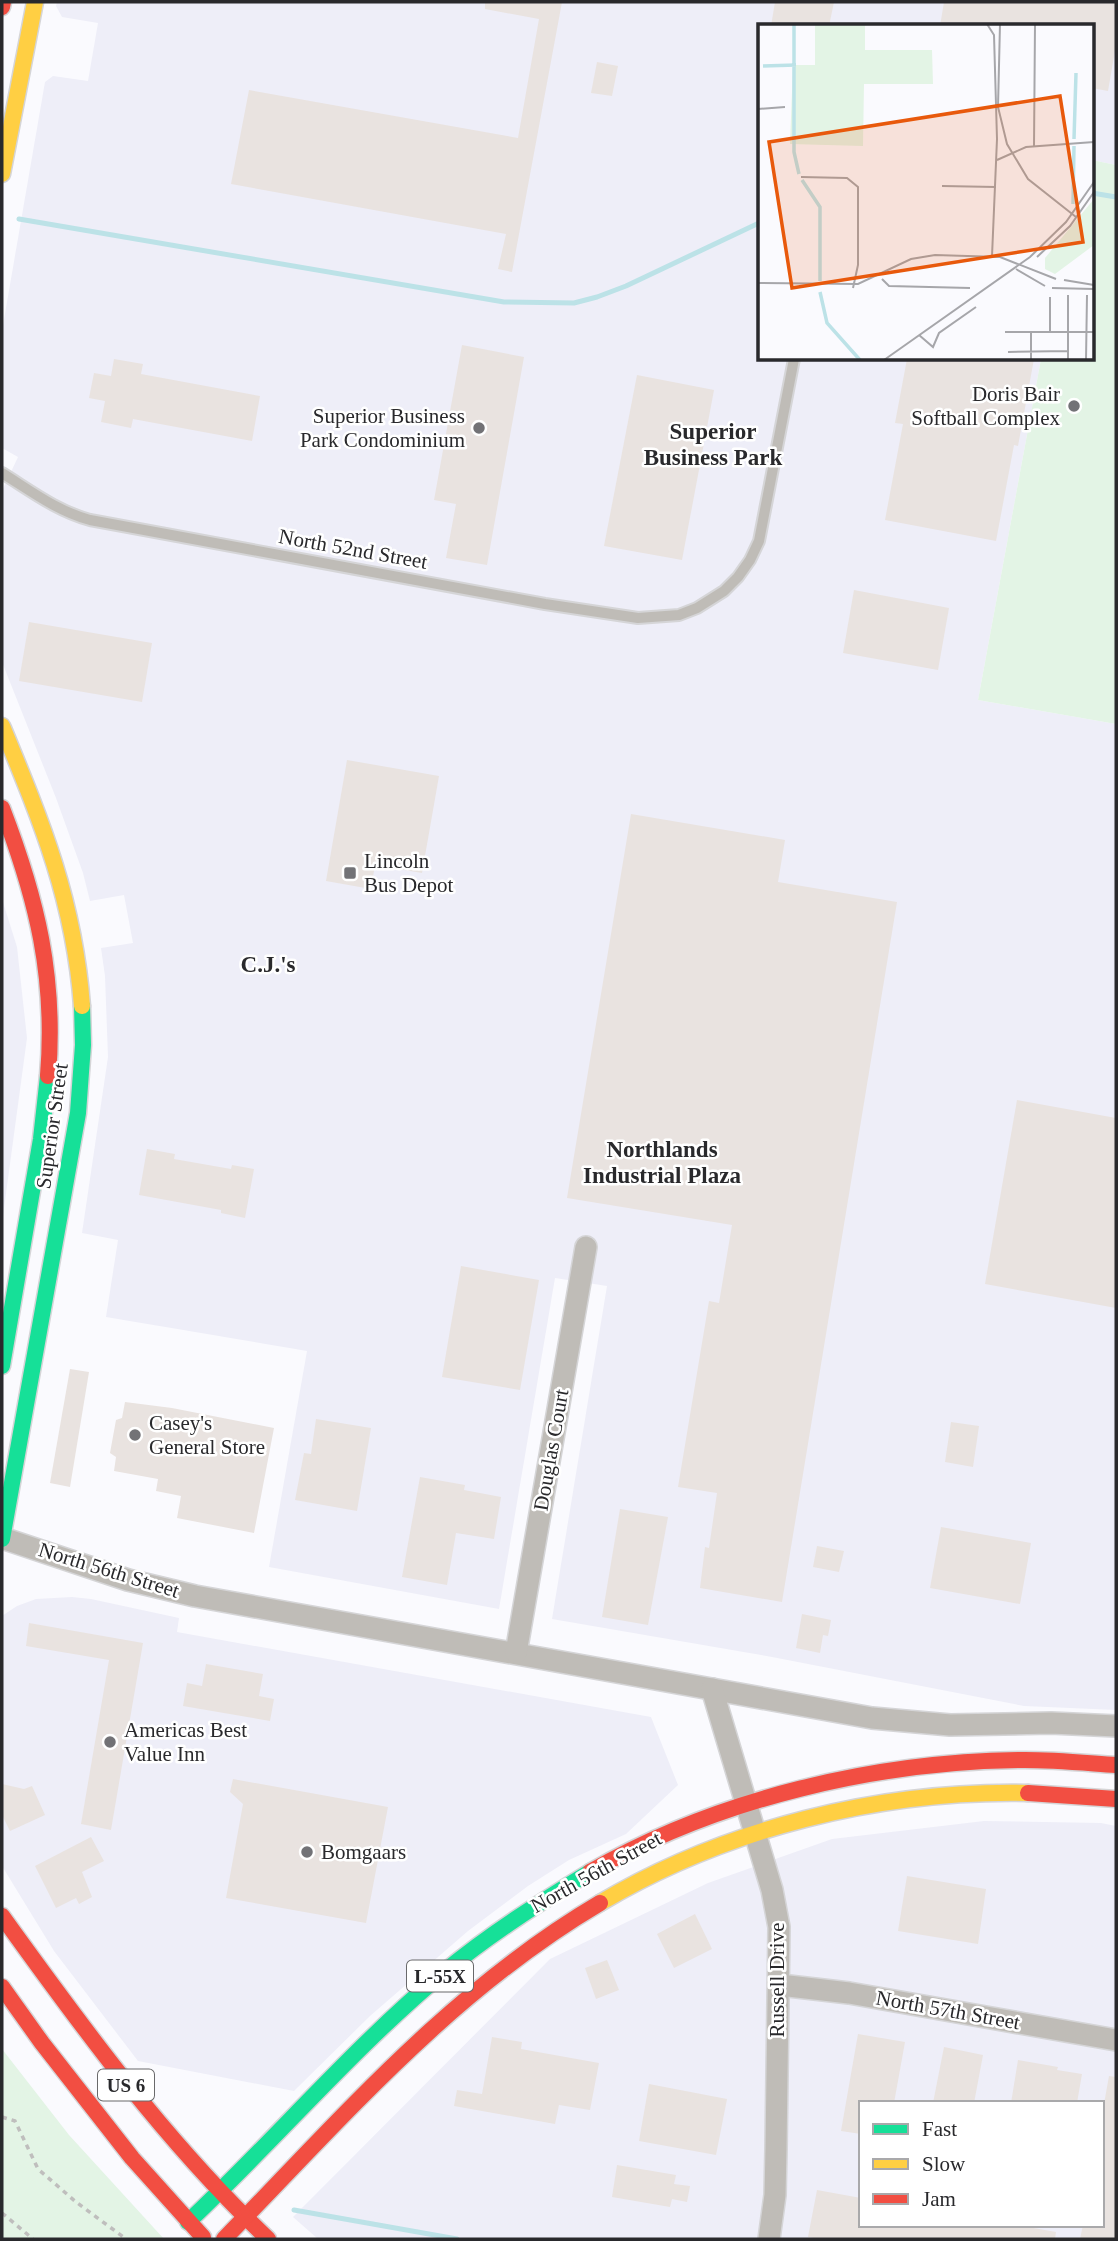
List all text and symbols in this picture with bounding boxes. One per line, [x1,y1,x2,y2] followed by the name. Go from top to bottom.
[758,24,1094,360] inset map
[911,382,1060,430] place label: Doris Bair Softball Complex
[1066,398,1082,414] marker: Doris Bair Softball Complex
[300,404,465,452] place label: Superior Business Park Condominium
[644,419,783,470] district label: Superior Business Park
[471,420,487,436] marker: Superior Business Park Condominium
[277,524,429,574] street label: North 52nd Street
[364,849,453,897] place label: Lincoln Bus Depot
[342,865,358,881] marker: Lincoln Bus Depot
[241,952,296,977] district label: C.J.'s
[31,1062,73,1190] street label: Superior Street
[583,1137,741,1188] district label: Northlands Industrial Plaza
[528,1387,574,1513] street label: Douglas Court
[149,1411,265,1459] place label: Casey's General Store
[127,1427,143,1443] marker: Casey's General Store
[36,1537,182,1603] street label: North 56th Street
[124,1718,247,1766] place label: Americas Best Value Inn
[102,1734,118,1750] marker: Americas Best Value Inn
[526,1826,666,1918] street label: North 56th Street
[321,1840,406,1864] place label: Bomgaars
[299,1844,315,1860] marker: Bomgaars
[765,1923,789,2037] street label: Russell Drive
[407,1960,473,1992] road number: L-55X
[874,1986,1022,2035] street label: North 57th Street
[98,2070,154,2100] road number: US 6
[859,2101,1104,2227] legend
[922,2117,957,2141] text: Fast
[922,2152,966,2176] text: Slow
[922,2187,956,2211] text: Jam

